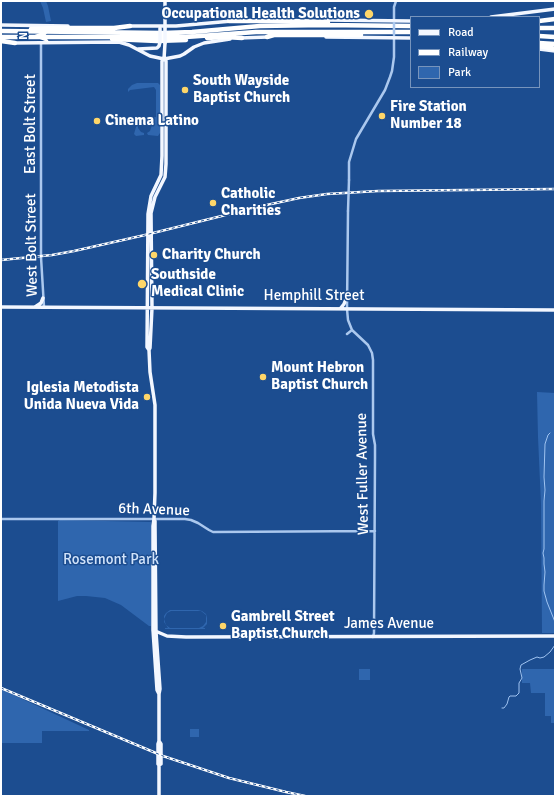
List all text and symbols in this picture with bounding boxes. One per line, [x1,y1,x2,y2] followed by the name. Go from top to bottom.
[161,5,360,23] place label: Occupational Health Solutions
[363,8,375,20] marker: Occupational Health Solutions
[16,16,56,56] north arrow
[410,16,540,88] legend
[448,25,474,40] text: Road
[17,32,30,40] text: N
[448,45,488,60] text: Railway
[448,65,471,80] text: Park
[193,72,290,107] place label: South Wayside Baptist Church
[22,74,40,174] street label: East Bolt Street
[180,85,190,95] marker: South Wayside Baptist Church
[390,98,467,133] place label: Fire Station Number 18
[377,111,387,121] marker: Fire Station Number 18
[105,112,199,130] place label: Cinema Latino
[92,116,102,126] marker: Cinema Latino
[221,185,281,220] place label: Catholic Charities
[22,193,42,297] street label: West Bolt Street
[208,198,218,208] marker: Catholic Charities
[162,246,261,264] place label: Charity Church
[149,250,159,260] marker: Charity Church
[151,266,244,301] place label: Southside Medical Clinic
[136,278,148,290] marker: Southside Medical Clinic
[264,287,364,305] street label: Hemphill Street
[271,359,368,394] place label: Mount Hebron Baptist Church
[258,372,268,382] marker: Mount Hebron Baptist Church
[24,379,139,414] place label: Iglesia Metodista Unida Nueva Vida
[142,392,152,402] marker: Iglesia Metodista Unida Nueva Vida
[353,413,373,535] street label: West Fuller Avenue
[118,500,190,520] street label: 6th Avenue
[63,551,159,569] park label: Rosemont Park
[231,608,335,643] place label: Gambrell Street Baptist Church
[344,615,434,633] street label: James Avenue
[218,621,228,631] marker: Gambrell Street Baptist Church

